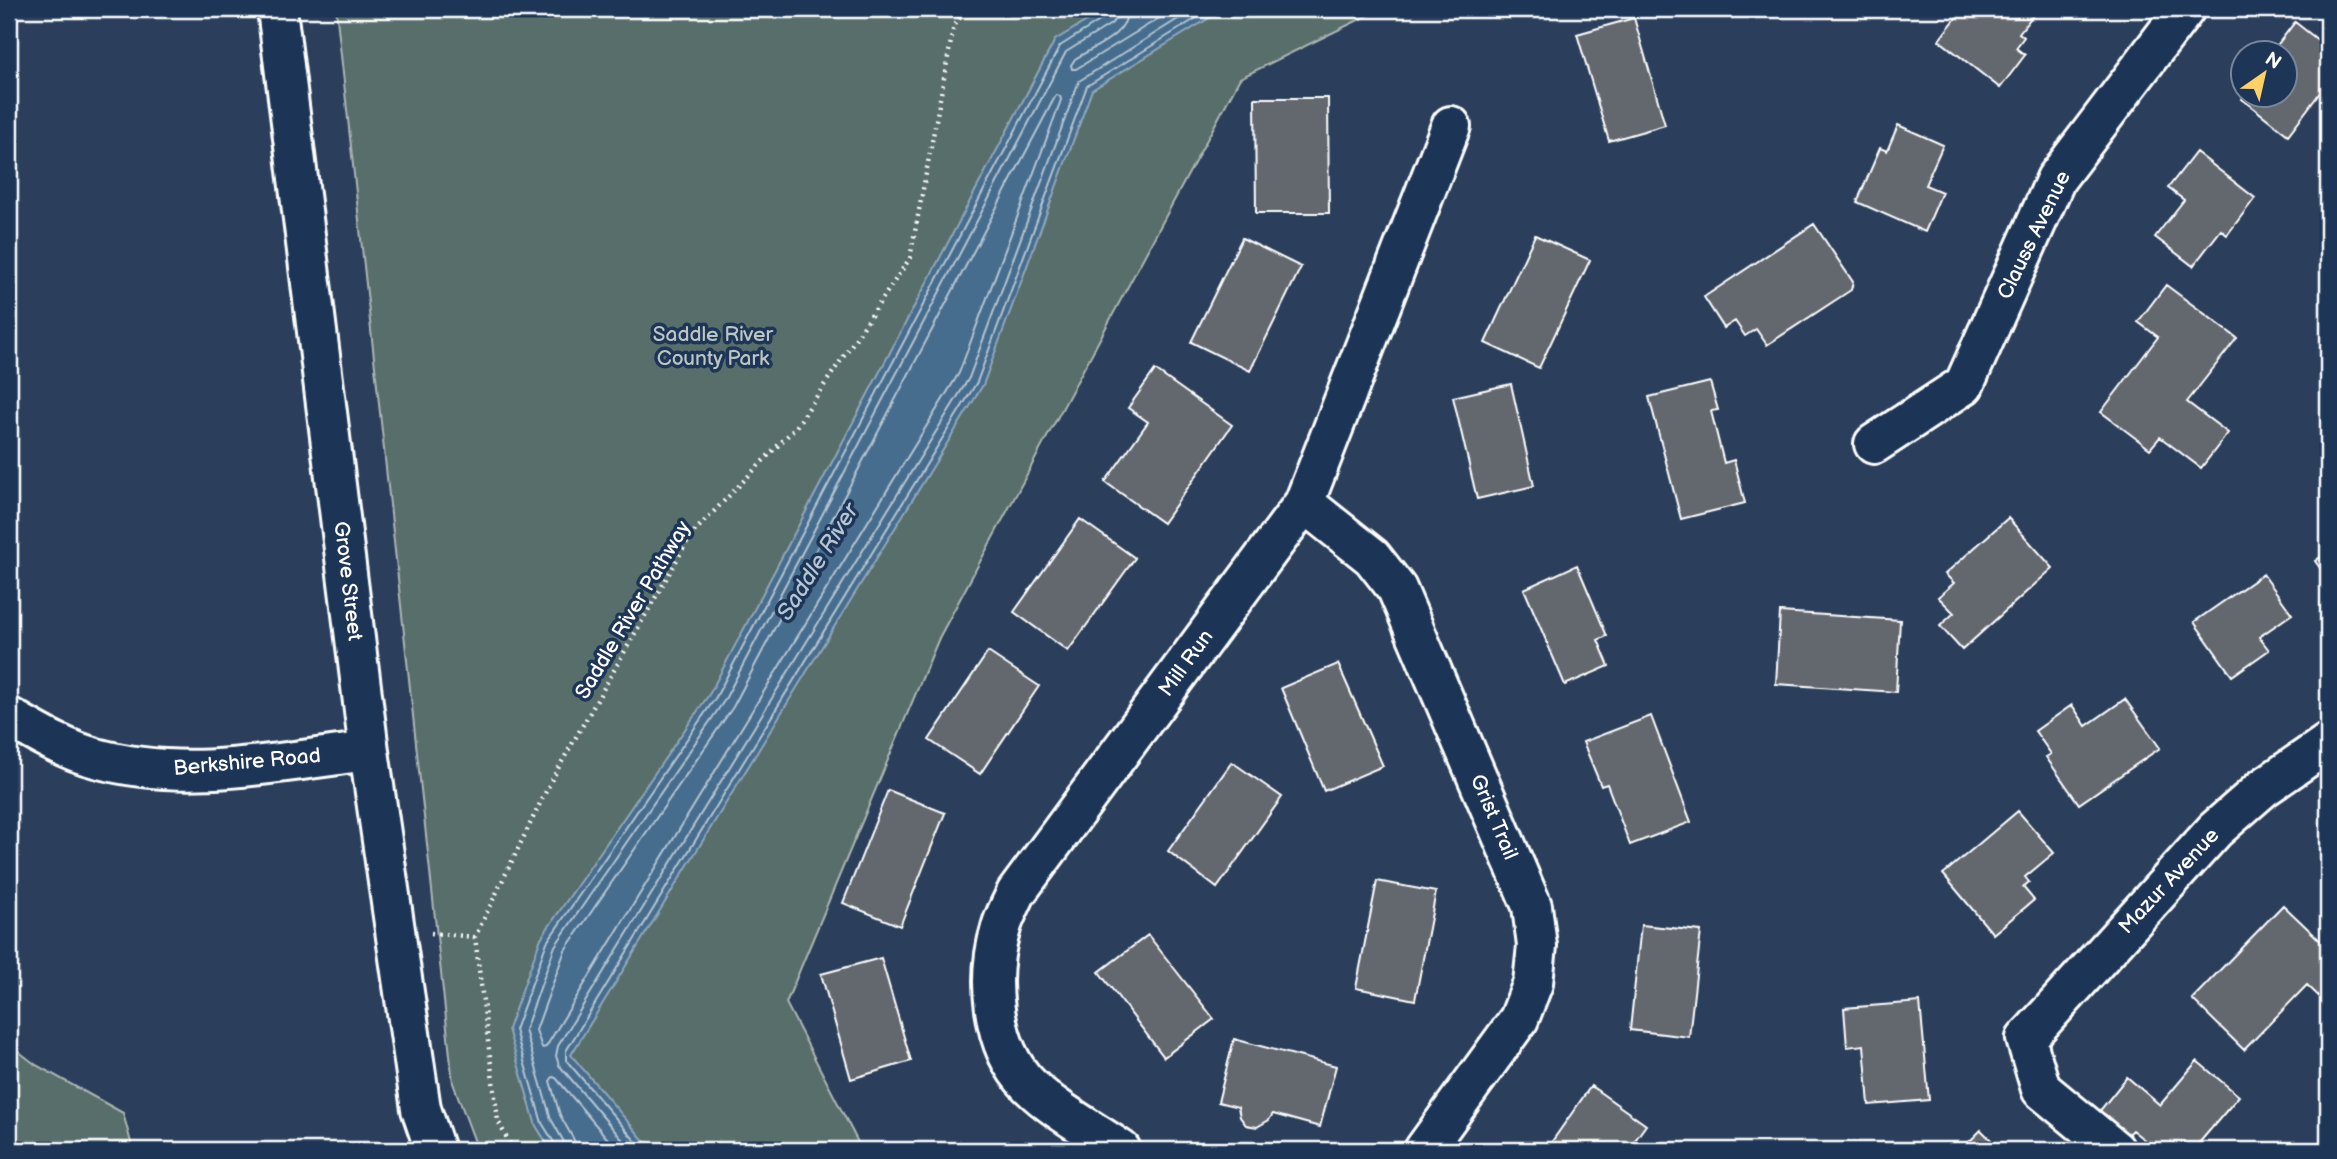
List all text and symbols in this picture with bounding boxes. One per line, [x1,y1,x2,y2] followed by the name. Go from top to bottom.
[2228,38,2298,108] north arrow
[2260,48,2285,75] text: N
[1992,167,2076,303] street label: Clauss Avenue
[653,322,774,371] park label: Saddle River County Park
[771,497,866,626] water label: Saddle River
[570,516,696,704] street label: Saddle River Pathway
[328,520,368,643] street label: Grove Street
[1153,625,1219,701] street label: Mill Run
[172,743,322,781] street label: Berkshire Road
[1465,771,1523,863] street label: Grist Trail
[2114,823,2224,939] street label: Mazur Avenue

